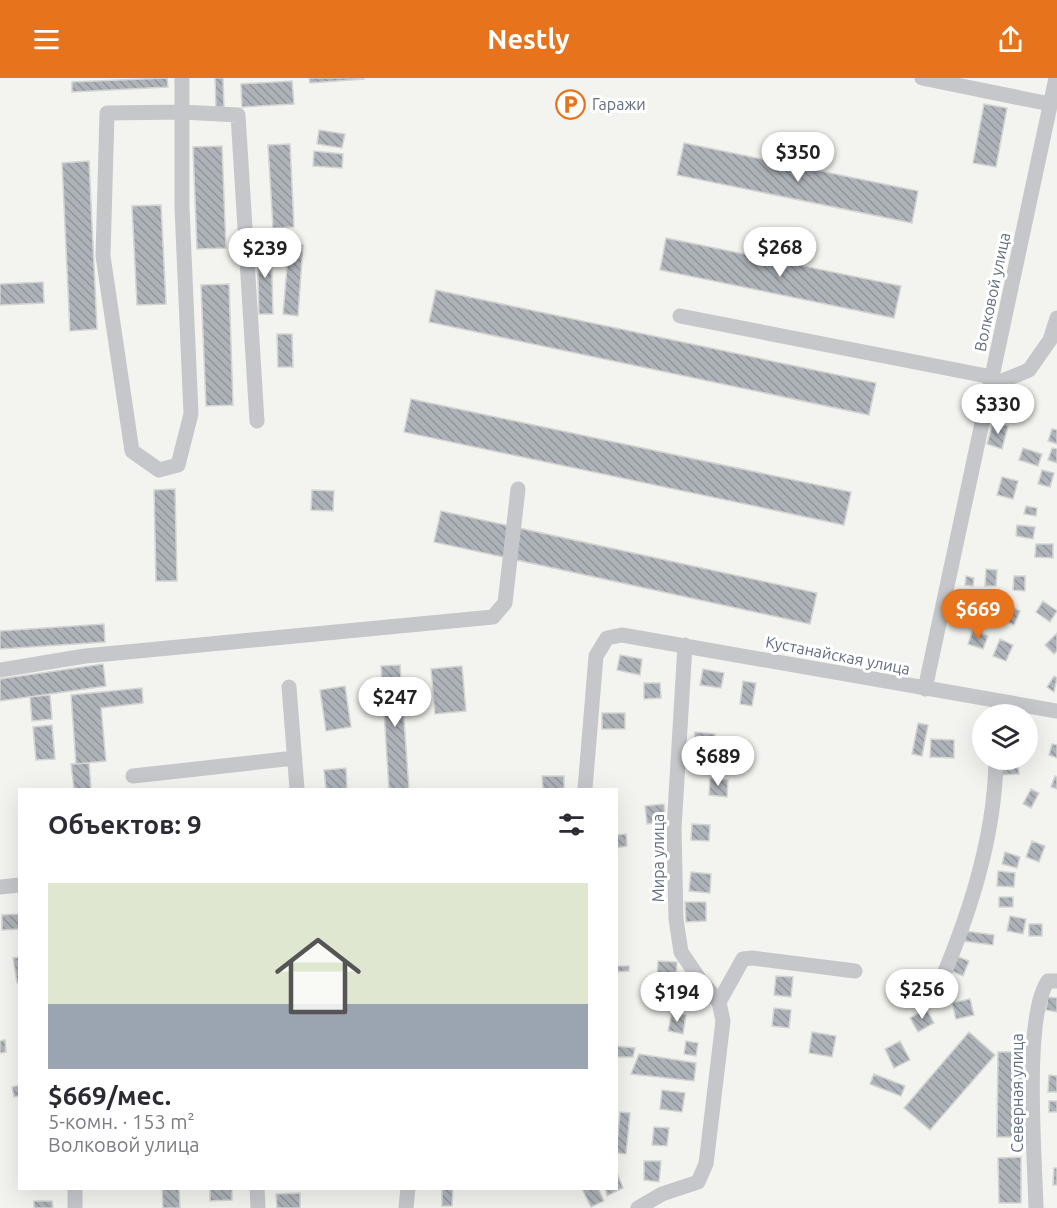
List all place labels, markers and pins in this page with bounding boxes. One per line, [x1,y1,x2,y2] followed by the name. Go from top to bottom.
[555,88,587,120] parking icon: Гаражи
[592,95,646,113] place label: Гаражи
[762,132,834,183] pin: $350
[744,227,816,278] pin: $268
[229,228,301,279] pin: $239
[962,384,1034,435] pin: $330
[942,589,1014,640] pin: $669
[359,677,431,728] pin: $247
[682,736,754,787] pin: $689
[886,969,958,1020] pin: $256
[641,972,713,1023] pin: $194

